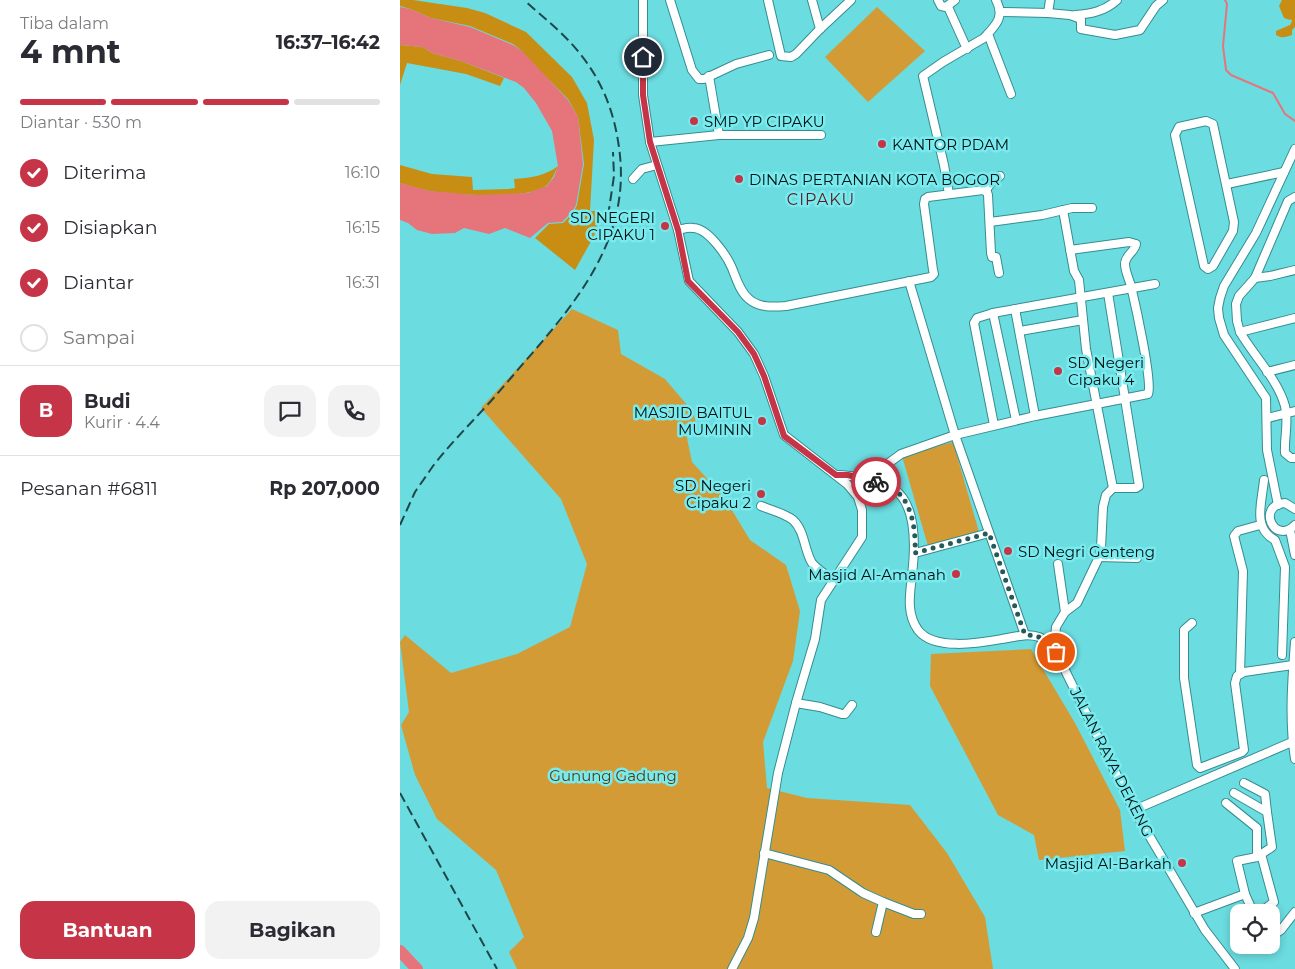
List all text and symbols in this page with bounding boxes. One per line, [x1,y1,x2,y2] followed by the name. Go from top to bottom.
[20,14,109,33] text: Tiba dalam
[276,31,380,54] text: 16:37–16:42
[20,32,121,71] text: 4 mnt
[622,36,664,78] pin
[629,43,657,71] icon: home
[704,112,825,131] place label: SMP YP CIPAKU
[20,113,142,132] text: Diantar · 530 m
[688,115,700,127] marker: SMP YP CIPAKU
[892,135,1009,154] place label: KANTOR PDAM
[876,138,888,150] marker: KANTOR PDAM
[20,159,48,187] icon: check
[63,161,146,184] text: Diterima
[345,163,380,182] text: 16:10
[749,170,1000,189] place label: DINAS PERTANIAN KOTA BOGOR
[733,173,745,185] marker: DINAS PERTANIAN KOTA BOGOR
[787,190,855,209] district label: CIPAKU
[570,208,655,244] place label: SD NEGERI CIPAKU 1
[20,214,48,242] icon: check
[63,216,158,239] text: Disiapkan
[346,218,380,237] text: 16:15
[659,220,671,232] marker: SD NEGERI CIPAKU 1
[20,269,48,297] icon: check
[63,271,134,294] text: Diantar
[346,273,380,292] text: 16:31
[63,326,135,349] text: Sampai
[1068,353,1144,389] place label: SD Negeri Cipaku 4
[1052,365,1064,377] marker: SD Negeri Cipaku 4
[264,385,316,437] button: chat
[328,385,380,437] button: phone
[84,390,130,413] text: Budi
[39,399,53,422] text: B
[634,403,752,439] place label: MASJID BAITUL MUMININ
[84,413,160,432] text: Kurir · 4.4
[756,415,768,427] marker: MASJID BAITUL MUMININ
[851,457,901,507] courier
[862,468,890,496] icon: bike
[675,476,751,512] place label: SD Negeri Cipaku 2
[20,477,158,500] text: Pesanan #6811
[269,477,380,500] text: Rp 207,000
[755,488,767,500] marker: SD Negeri Cipaku 2
[1018,542,1155,561] place label: SD Negri Genteng
[1002,545,1014,557] marker: SD Negri Genteng
[808,565,946,584] place label: Masjid Al-Amanah
[950,568,962,580] marker: Masjid Al-Amanah
[1035,631,1077,673] pin
[1042,638,1070,666] icon: bag
[1066,683,1158,840] street label: JALAN RAYA DEKENG
[549,766,677,785] park label: Gunung Gadung
[1045,854,1172,873] place label: Masjid Al-Barkah
[1176,857,1188,869] marker: Masjid Al-Barkah
[20,901,195,959] button: Bantuan
[205,901,380,959] button: Bagikan
[1230,904,1280,954] map controls
[1230,904,1280,954] button: locate

